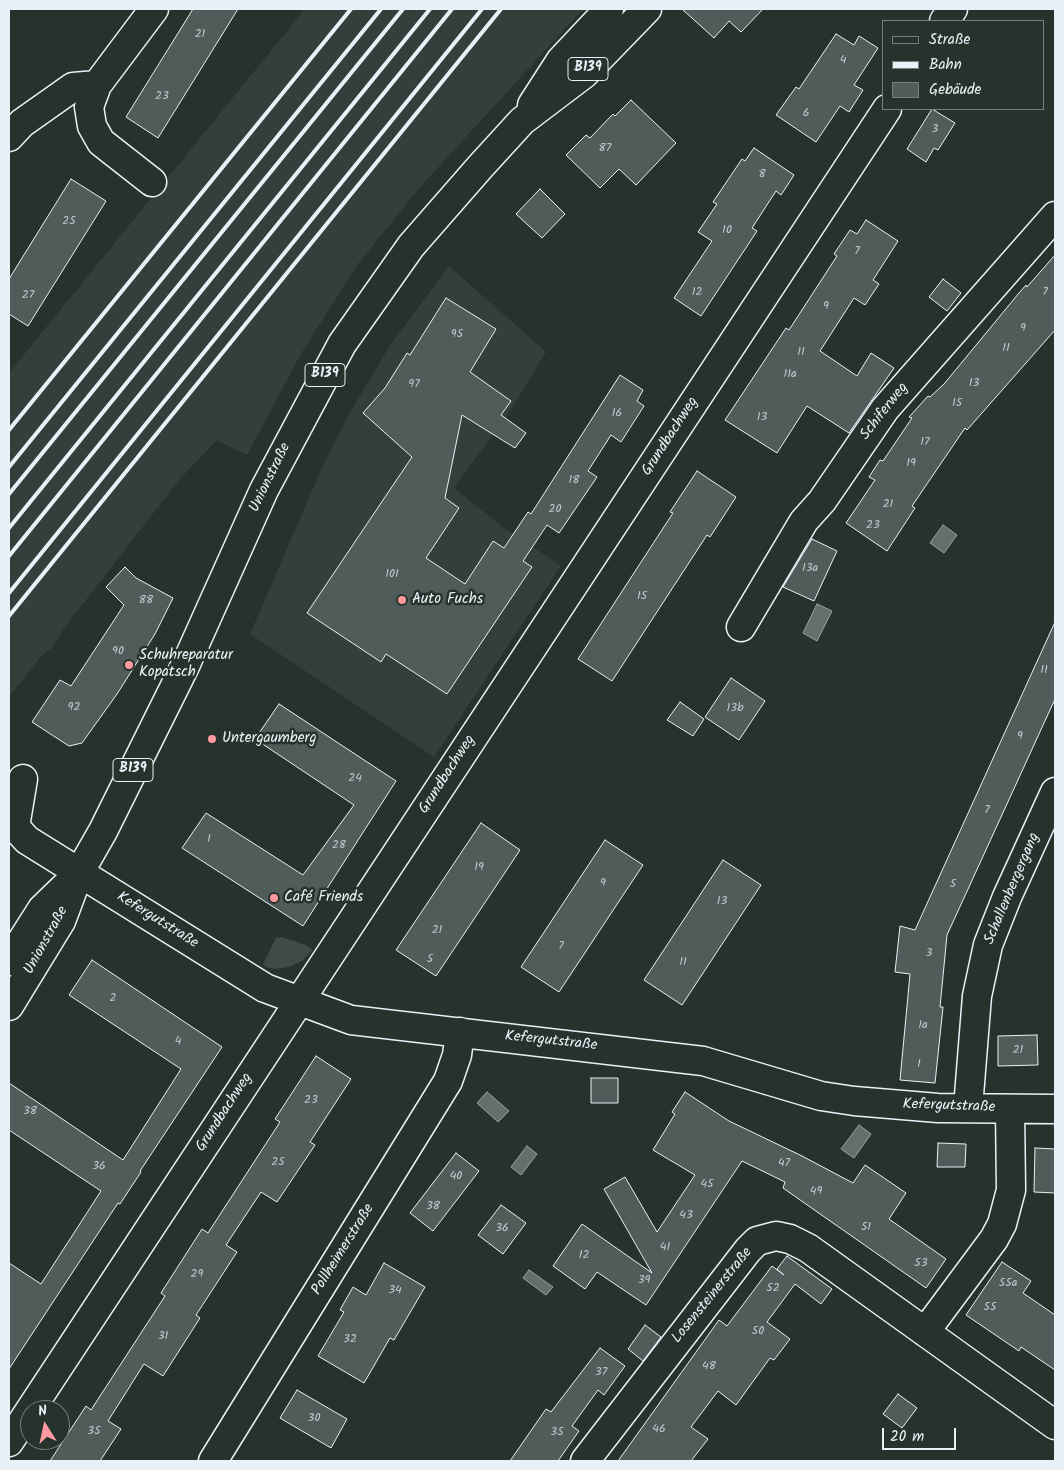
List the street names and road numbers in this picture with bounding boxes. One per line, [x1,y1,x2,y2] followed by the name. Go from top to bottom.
[568,58,608,80] road number: B139
[305,364,345,386] road number: B139
[857,380,913,444] street label: Schiferweg
[639,394,703,480] street label: Grundbachweg
[246,440,296,516] street label: Unionstraße
[416,732,480,818] street label: Grundbachweg
[113,758,153,782] road number: B139
[981,830,1045,948] street label: Schallenbergergang
[113,889,201,953] street label: Kefergutstraße
[21,904,73,978] street label: Unionstraße
[504,1028,598,1056] street label: Kefergutstraße
[193,1070,257,1156] street label: Grundbachweg
[902,1096,996,1118] street label: Kefergutstraße
[309,1201,379,1299] street label: Pollheimerstraße
[669,1244,757,1348] street label: Losensteinerstraße

